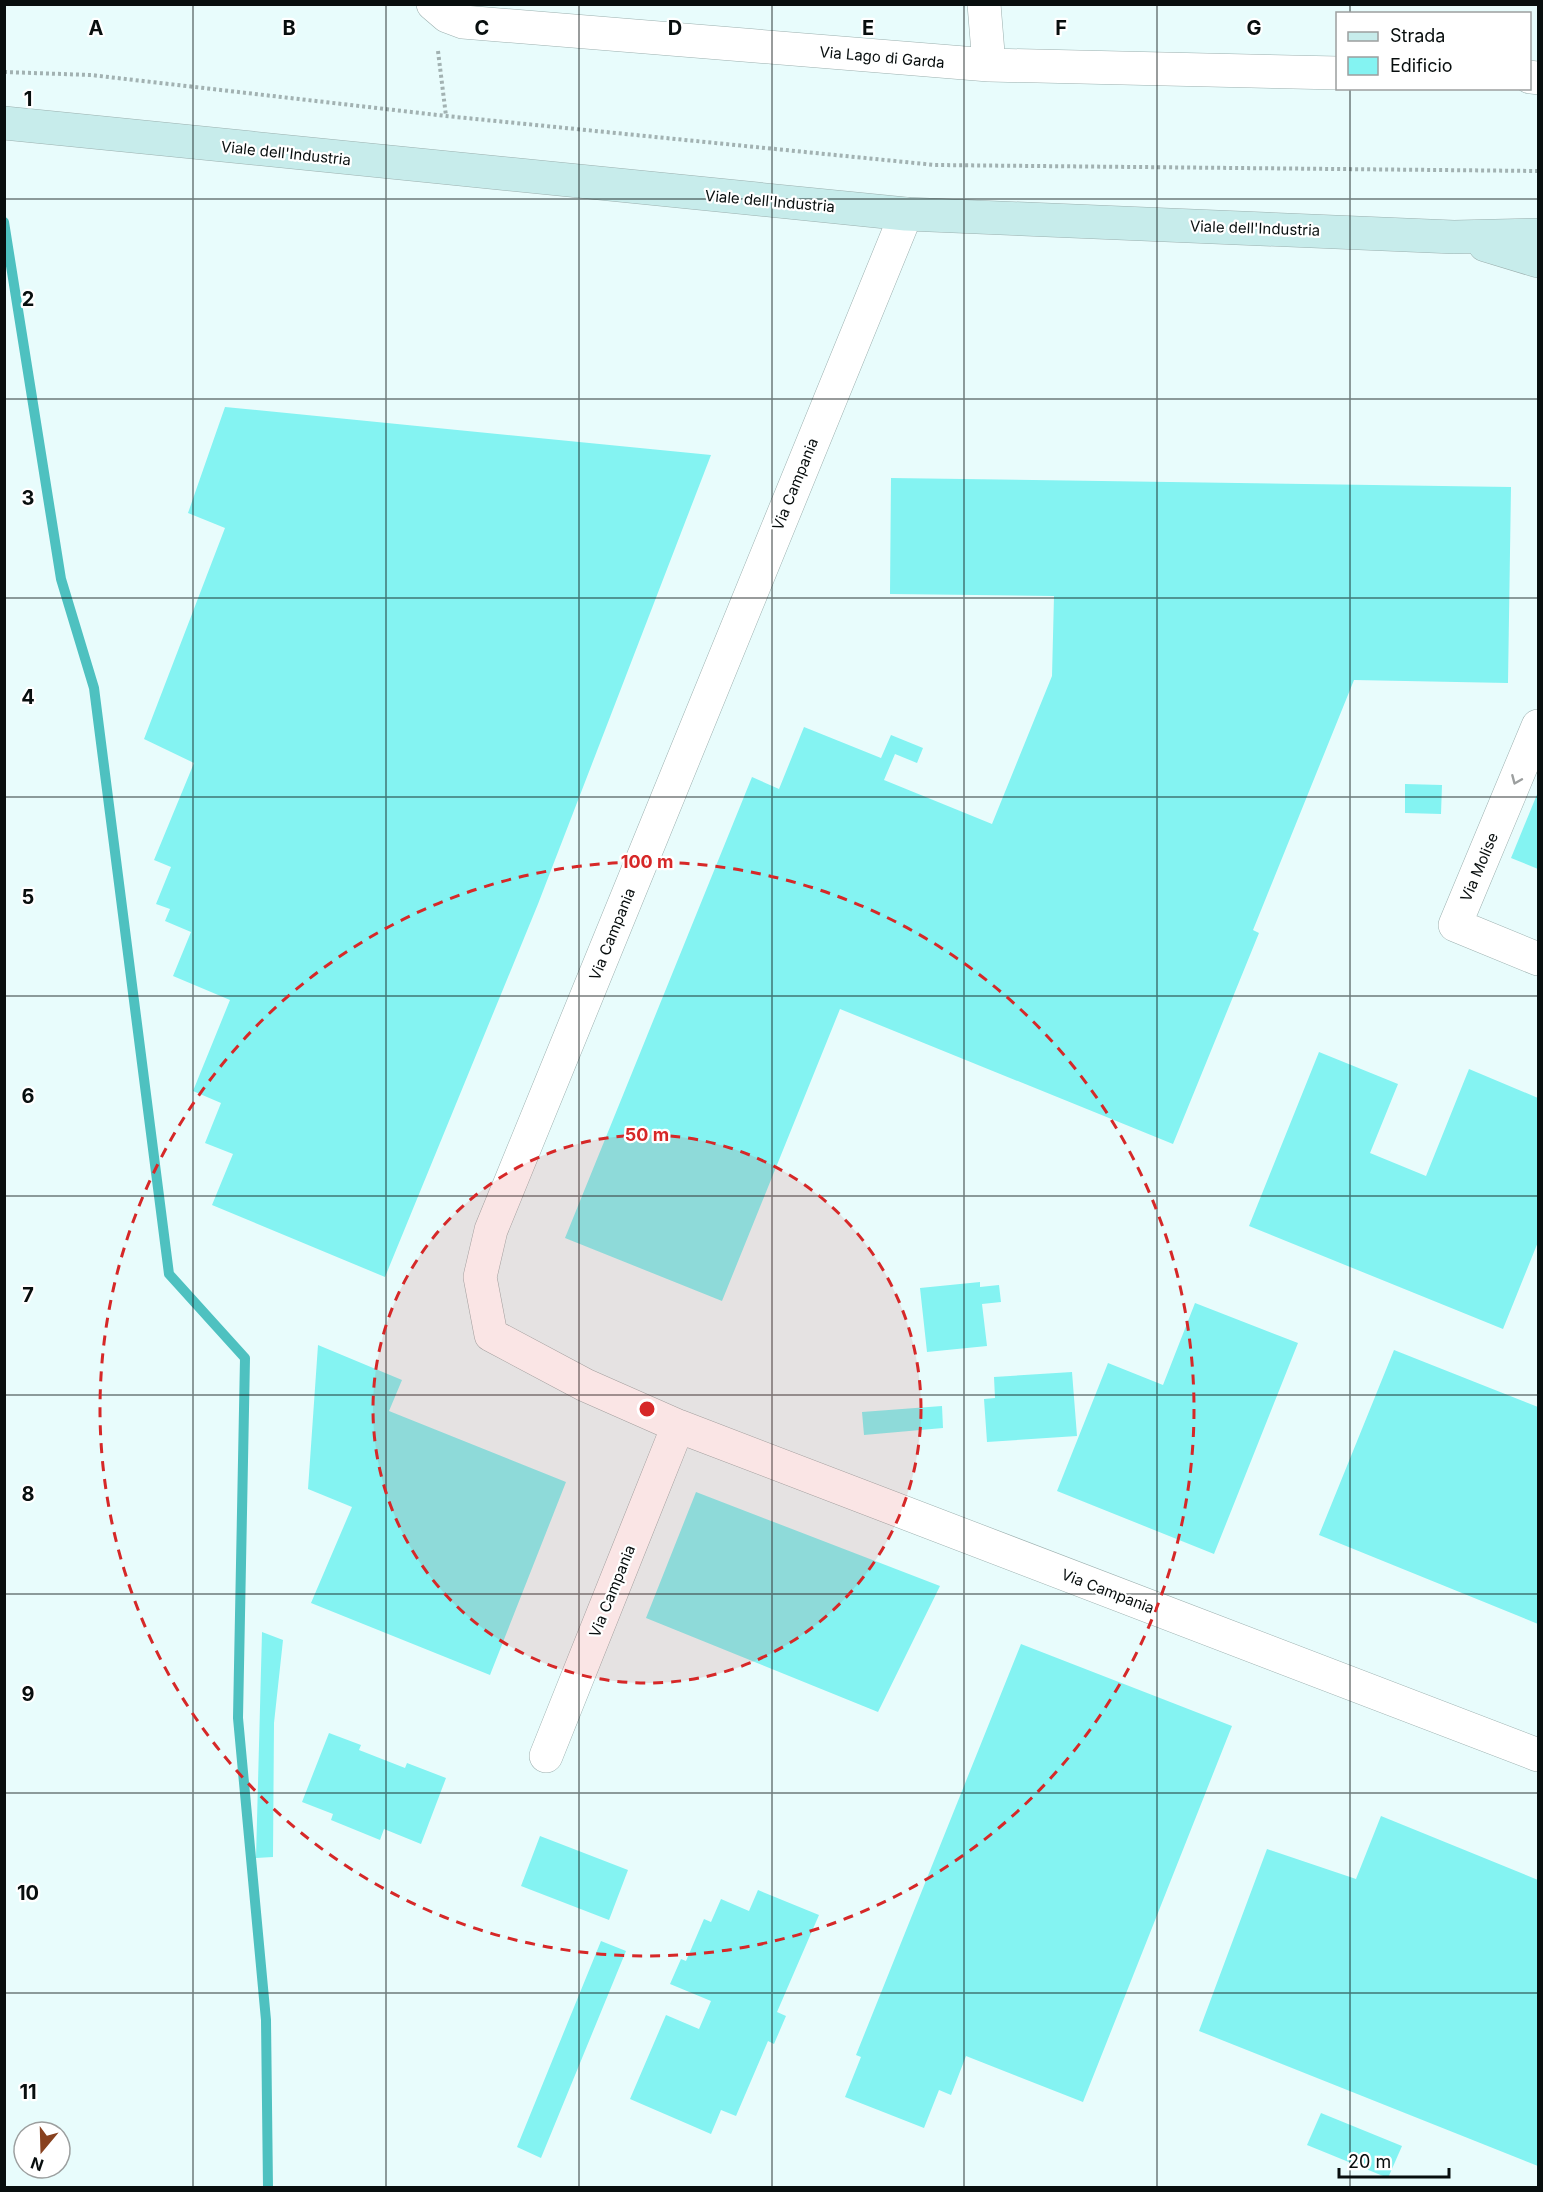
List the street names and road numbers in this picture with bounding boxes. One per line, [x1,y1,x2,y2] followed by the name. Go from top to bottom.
[819,42,945,72] street label: Via Lago di Garda
[220,137,352,169] street label: Viale dell'Industria
[704,186,836,216] street label: Viale dell'Industria
[1190,216,1320,240] street label: Viale dell'Industria
[768,435,822,533] street label: Via Campania
[1456,830,1502,904] street label: Via Molise
[585,885,639,983] street label: Via Campania
[585,1542,639,1640] street label: Via Campania
[1059,1565,1157,1617] street label: Via Campania

